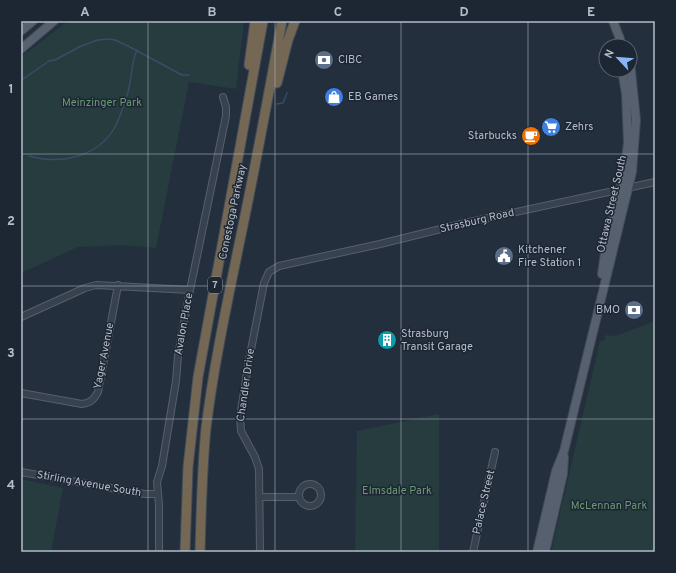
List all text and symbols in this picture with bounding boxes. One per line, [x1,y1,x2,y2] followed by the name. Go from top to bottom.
[80,5,90,21] text: A
[208,5,217,21] text: B
[334,5,342,21] text: C
[459,5,469,21] text: D
[587,5,595,21] text: E
[598,38,638,78] north arrow
[602,47,618,61] text: N
[313,49,335,71] bank icon: CIBC
[338,53,362,67] place label: CIBC
[8,82,14,98] text: 1
[323,86,345,108] shop icon: EB Games
[348,90,398,104] place label: EB Games
[62,96,142,110] park label: Meinzinger Park
[540,116,562,138] supermarket icon: Zehrs
[565,120,594,134] place label: Zehrs
[520,125,542,147] cafe icon: Starbucks
[468,129,517,143] place label: Starbucks
[594,154,630,254] street label: Ottawa Street South
[216,163,250,261] street label: Conestoga Parkway
[438,206,516,236] street label: Strasburg Road
[7,214,15,230] text: 2
[518,243,581,270] place label: Kitchener Fire Station 1
[493,245,515,267] public building icon: Kitchener Fire Station 1
[208,277,222,293] road number: 7
[172,292,196,356] street label: Avalon Place
[623,299,645,321] bank icon: BMO
[596,303,620,317] place label: BMO
[91,321,117,391] street label: Yager Avenue
[401,327,473,354] place label: Strasburg Transit Garage
[376,329,398,351] building icon: Strasburg Transit Garage
[7,346,15,362] text: 3
[234,347,258,422] street label: Chandler Drive
[36,468,142,500] street label: Stirling Avenue South
[470,468,498,536] street label: Palace Street
[7,478,15,494] text: 4
[362,484,432,498] park label: Elmsdale Park
[571,499,647,513] park label: McLennan Park

